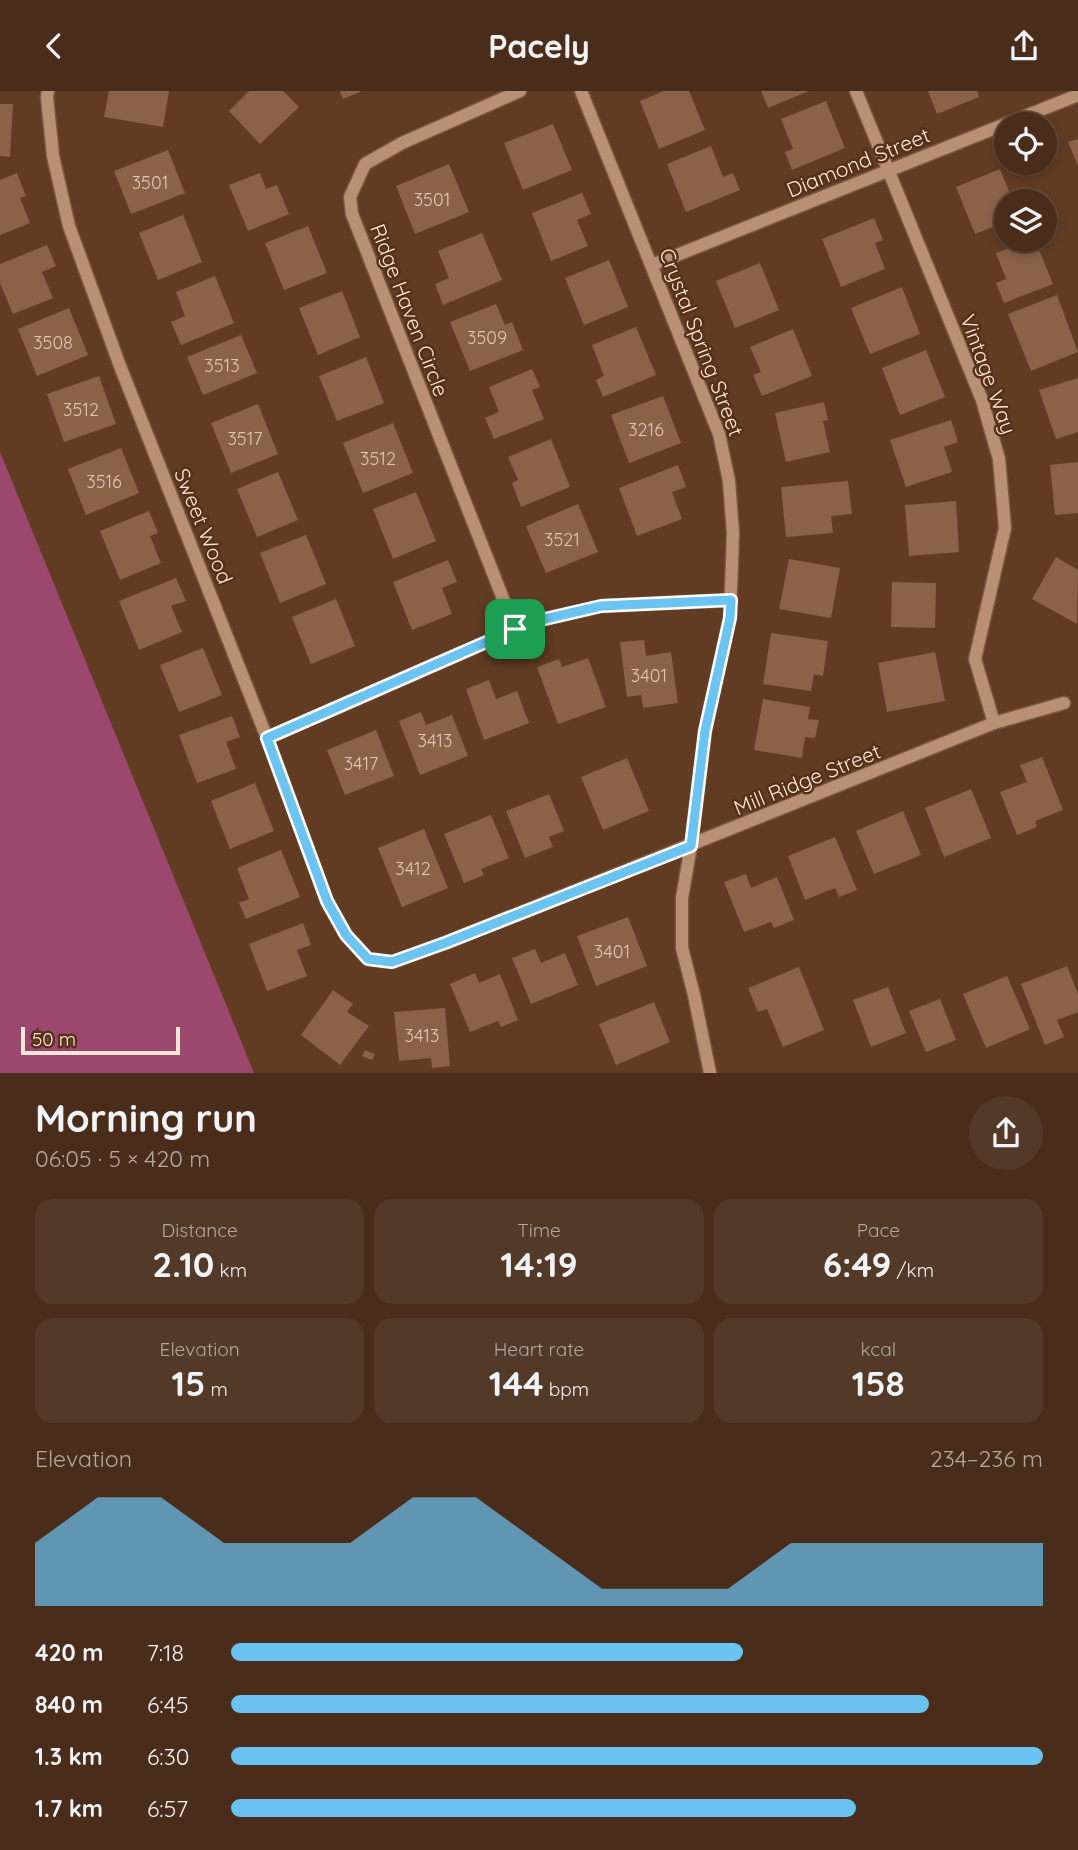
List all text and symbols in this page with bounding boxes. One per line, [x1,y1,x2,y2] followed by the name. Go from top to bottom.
[488,26,590,66] text: Pacely
[35,27,73,65] icon: back
[1005,27,1043,65] icon: share
[994,112,1057,252] map controls
[994,112,1057,175] button: locate
[783,121,933,203] street label: Diamond Street
[132,171,168,194] house number: 3501
[414,188,450,211] house number: 3501
[994,189,1057,252] button: layers
[365,220,455,400] street label: Ridge Haven Circle
[654,244,750,440] street label: Crystal Spring Street
[955,311,1023,437] street label: Vintage Way
[467,326,507,349] house number: 3509
[33,331,73,354] house number: 3508
[204,354,240,377] house number: 3513
[63,398,99,421] house number: 3512
[628,418,664,441] house number: 3216
[227,427,263,450] house number: 3517
[360,447,396,470] house number: 3512
[169,464,239,588] street label: Sweet Wood
[86,470,122,493] house number: 3516
[544,528,580,551] house number: 3521
[485,599,545,659] pin
[496,610,534,648] icon: arrive
[631,664,667,687] house number: 3401
[418,729,452,752] house number: 3413
[730,738,884,820] street label: Mill Ridge Street
[344,752,378,775] house number: 3417
[395,857,431,880] house number: 3412
[594,940,630,963] house number: 3401
[21,1024,180,1056] scale bar
[405,1024,439,1047] house number: 3413
[32,1027,76,1051] text: 50 m
[35,1094,257,1142] text: Morning run
[969,1096,1043,1170] button: share
[35,1144,210,1173] text: 06:05 · 5 × 420 m
[162,1218,238,1242] text: Distance
[517,1218,561,1242] text: Time
[857,1218,900,1242] text: Pace
[152,1242,214,1286] text: 2.10
[500,1242,578,1286] text: 14:19
[823,1242,891,1286] text: 6:49
[214,1258,247,1282] text: km
[891,1258,934,1282] text: /km
[160,1337,240,1361] text: Elevation
[494,1337,584,1361] text: Heart rate
[861,1337,896,1361] text: kcal
[172,1361,205,1405] text: 15
[489,1361,544,1405] text: 144
[852,1361,905,1405] text: 158
[205,1377,228,1401] text: m
[544,1377,589,1401] text: bpm
[35,1444,132,1473] text: Elevation
[930,1444,1043,1473] text: 234–236 m
[35,1638,103,1667] text: 420 m
[147,1638,184,1667] text: 7:18
[35,1690,103,1719] text: 840 m
[147,1690,189,1719] text: 6:45
[35,1742,103,1771] text: 1.3 km
[147,1742,189,1771] text: 6:30
[35,1794,103,1823] text: 1.7 km
[147,1794,188,1823] text: 6:57

